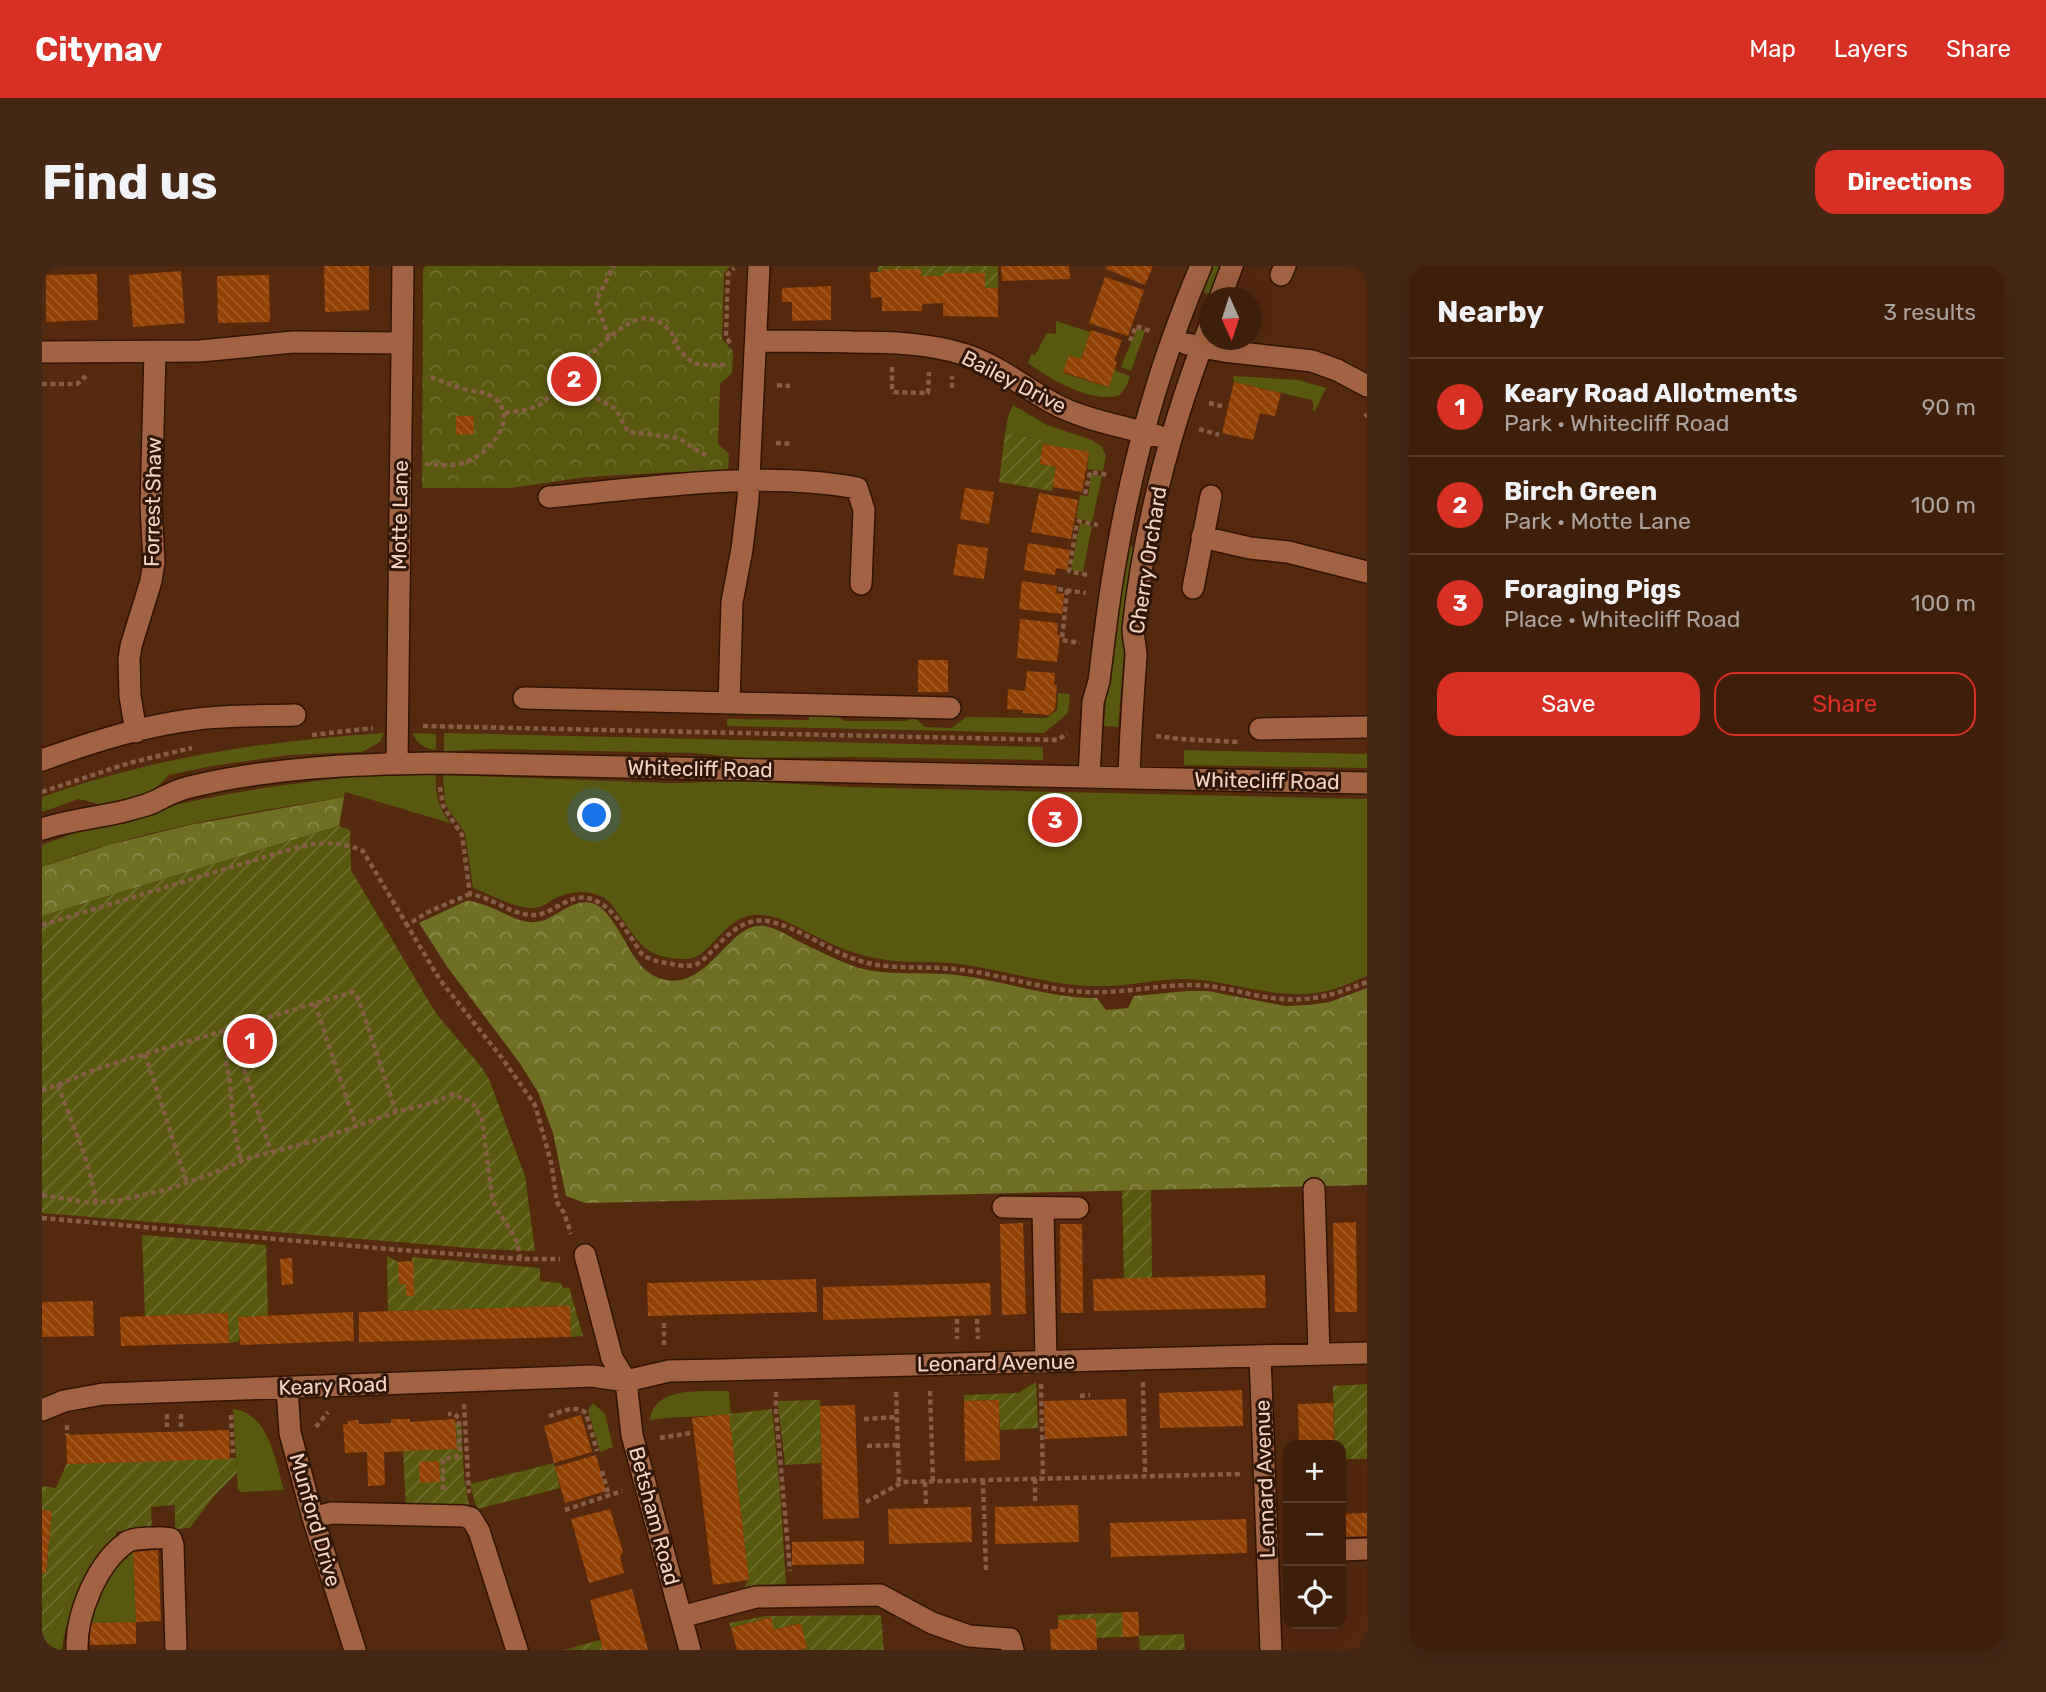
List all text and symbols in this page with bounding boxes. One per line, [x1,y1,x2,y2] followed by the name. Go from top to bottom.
[35,30,163,69] text: Citynav
[1749,35,1796,63] text: Map
[1834,35,1908,63] text: Layers
[1946,35,2011,63] text: Share
[1815,150,2004,214] button: Directions
[42,153,218,211] text: Find us
[1199,287,1262,350] north arrow
[1437,294,1544,330] text: Nearby
[1883,298,1976,326] text: 3 results
[958,345,1071,419] street label: Bailey Drive
[551,353,597,405] pin: 2
[1504,378,1798,409] text: Keary Road Allotments
[1454,393,1466,421] text: 1
[1922,393,1976,421] text: 90 m
[1504,409,1729,437] text: Park · Whitecliff Road
[139,437,166,567] street label: Forrest Shaw
[386,460,413,570] street label: Motte Lane
[1504,476,1657,507] text: Birch Green
[1124,484,1171,635] street label: Cherry Orchard
[1453,491,1467,519] text: 2
[1911,491,1976,519] text: 100 m
[1504,507,1691,535] text: Park · Motte Lane
[1504,574,1681,605] text: Foraging Pigs
[1452,589,1468,617] text: 3
[1911,589,1976,617] text: 100 m
[1504,605,1740,633] text: Place · Whitecliff Road
[1437,672,1700,736] button: Save
[1714,672,1976,736] button: Share
[627,755,773,782] street label: Whitecliff Road
[1194,767,1340,794] street label: Whitecliff Road
[1032,794,1078,846] pin: 3
[577,798,611,832] your location
[227,1015,273,1067] pin: 1
[917,1349,1075,1376] street label: Leonard Avenue
[278,1371,388,1400] street label: Keary Road
[1249,1399,1280,1559] street label: Lennard Avenue
[1283,1440,1346,1629] map controls
[1283,1440,1346,1503] button: +
[624,1444,685,1588] street label: Betsham Road
[284,1450,346,1590] street label: Munford Drive
[1283,1503,1346,1566] button: −
[1283,1566,1346,1629] button: locate

